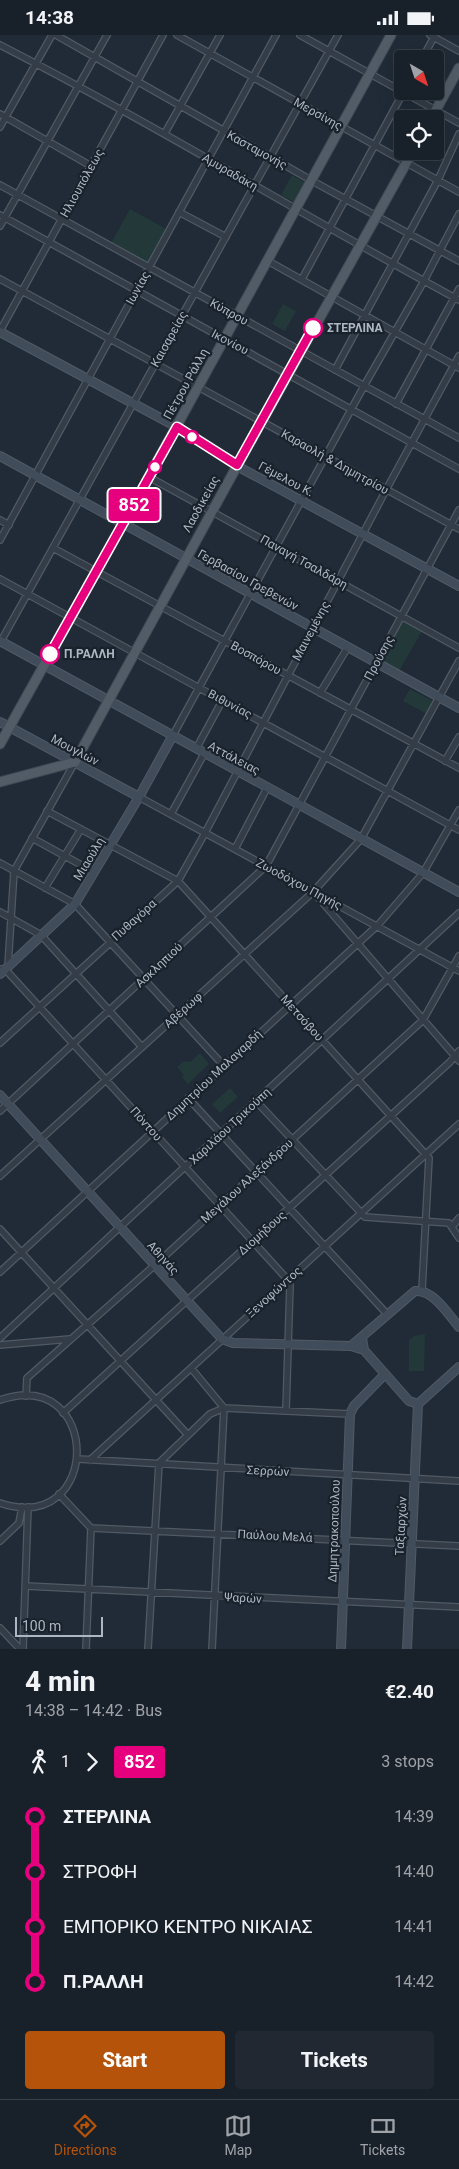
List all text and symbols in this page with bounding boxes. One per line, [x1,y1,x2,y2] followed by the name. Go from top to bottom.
[25,6,74,29] text: 14:38
[394,50,444,100] north arrow
[394,50,444,160] map controls
[291,95,345,133] street label: Μερσίνης
[394,110,444,160] button: locate
[224,128,290,172] street label: Κασταμονής
[57,146,107,220] street label: Ηλιουπόλεως
[200,150,260,194] street label: Αμυραδάκη
[123,269,153,307] street label: Ιωνίας
[208,296,250,328] street label: Κύπρου
[148,309,190,369] street label: Καισαρείας
[303,318,323,338] marker: ΣΤΕΡΛΙΝΑ
[327,321,384,335] place label: ΣΤΕΡΛΙΝΑ
[209,326,251,358] street label: Ικονίου
[161,346,211,422] street label: Πέτρου Ράλλη
[279,427,391,497] street label: Καραολή & Δημητρίου
[185,430,199,444] unlabelled marker
[256,459,316,499] street label: Γέμελου Κ.
[148,460,162,474] unlabelled marker
[180,473,222,535] street label: Λαοδικείας
[105,489,163,521] line badge: 852
[119,494,149,515] text: 852
[258,532,350,592] street label: Παναγή Τσαλδάρη
[195,547,301,614] street label: Γερβασίου Γρεβενών
[289,599,333,663] street label: Μαινεμένης
[361,633,397,683] street label: Προύσης
[228,638,284,678] street label: Βοσπόρου
[40,644,60,664] marker: Π.ΡΑΛΛΗ
[64,647,115,661] place label: Π.ΡΑΛΛΗ
[206,687,254,721] street label: Βιθυνίας
[49,732,102,769] street label: Μουγλών
[206,738,262,778] street label: Αττάλειας
[71,835,107,883] street label: Μιαούλη
[254,855,344,913] street label: Ζωοδόχου Πηγής
[109,896,159,944] street label: Πυθαγόρα
[133,940,185,990] street label: Ασκληπιού
[161,989,205,1031] street label: Αβέρωφ
[278,992,326,1044] street label: Μετσόβου
[163,1027,265,1123] street label: Δημητρίου Μαλαγαρδή
[187,1085,273,1167] street label: Χαριλάου Τρικούπη
[127,1104,165,1144] street label: Πόντου
[198,1136,297,1227] street label: Μεγάλου Αλεξάνδρου
[235,1208,289,1258] street label: Διομήδους
[144,1238,182,1278] street label: Αθηνάς
[243,1264,305,1320] street label: Ξενοφώντος
[246,1463,290,1479] street label: Σερρών
[325,1479,343,1583] street label: Δημητρακοπούλου
[392,1496,411,1556] street label: Ταξιαρχών
[237,1527,313,1545] street label: Παύλου Μελά
[224,1590,262,1606] street label: Ψαρών
[15,1614,102,1637] scale bar
[22,1618,61,1634] text: 100 m
[25,1665,96,1698] text: 4 min
[385,1680,434,1703] text: €2.40
[25,1701,162,1720] text: 14:38 – 14:42 · Bus
[25,1748,53,1776] icon: walk
[78,1748,106,1776] icon: forward
[124,1751,155,1772] text: 852
[61,1752,70,1771] text: 1
[381,1752,434,1771] text: 3 stops
[63,1805,151,1828] text: ΣΤΕΡΛΙΝΑ
[394,1807,434,1826] text: 14:39
[63,1860,137,1883] text: ΣΤΡΟΦΗ
[394,1862,434,1881] text: 14:40
[63,1915,313,1938] text: ΕΜΠΟΡΙΚΟ ΚΕΝΤΡΟ ΝΙΚΑΙΑΣ
[394,1917,434,1936] text: 14:41
[63,1970,143,1993] text: Π.ΡΑΛΛΗ
[394,1972,434,1991] text: 14:42
[25,2031,225,2089] button: Start
[235,2031,434,2089] button: Tickets
[54,2112,117,2158] tab: Directions
[224,2112,252,2158] tab: Map
[360,2112,405,2158] tab: Tickets

